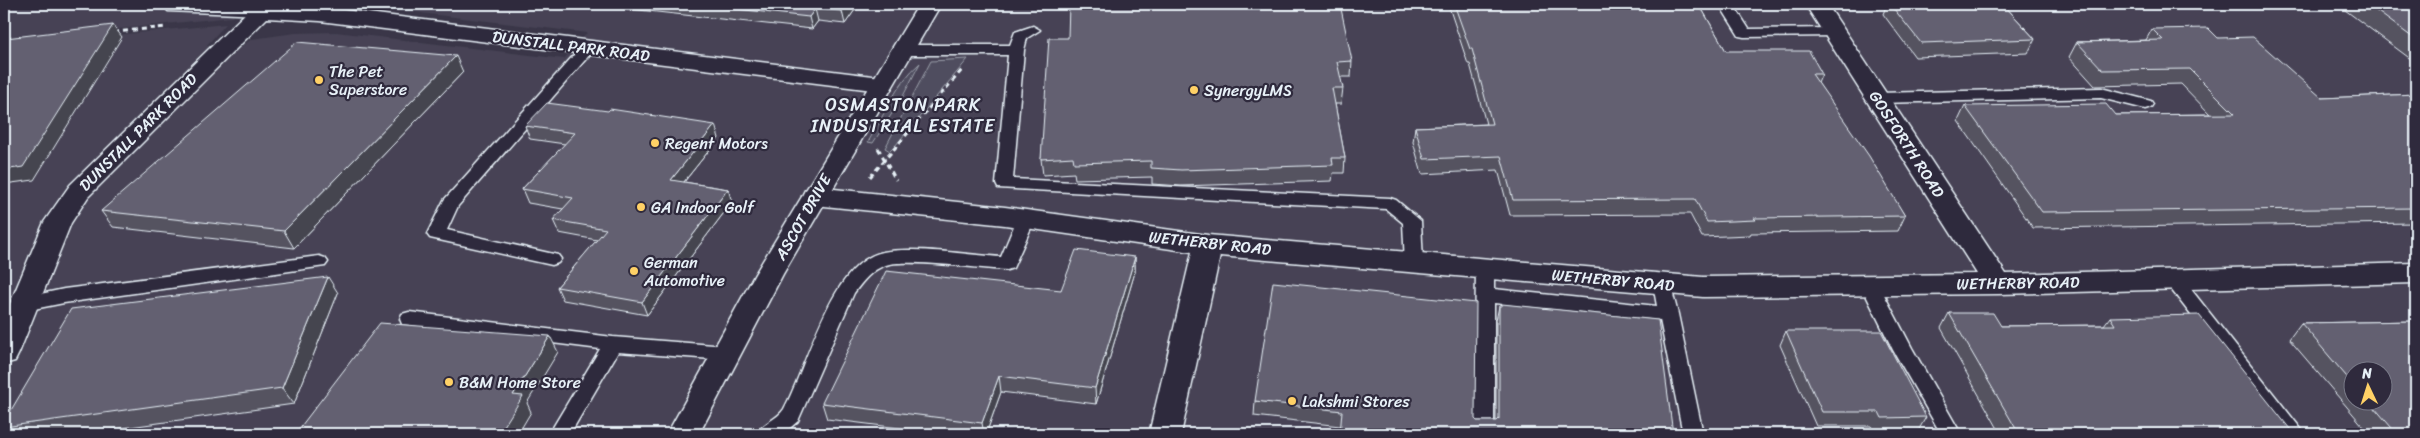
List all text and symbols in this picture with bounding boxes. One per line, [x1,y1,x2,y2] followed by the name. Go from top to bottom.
[491,22,652,70] street label: DUNSTALL PARK ROAD
[329,57,407,104] place label: The Pet Superstore
[72,65,205,198] street label: DUNSTALL PARK ROAD
[313,74,325,86] marker: The Pet Superstore
[1204,76,1292,105] place label: SynergyLMS
[1188,84,1200,96] marker: SynergyLMS
[1861,84,1953,204] street label: GOSFORTH ROAD
[810,89,995,142] district label: OSMASTON PARK INDUSTRIAL ESTATE
[665,129,768,158] place label: Regent Motors
[649,137,661,149] marker: Regent Motors
[766,167,840,267] street label: ASCOT DRIVE
[651,193,756,222] place label: GA Indoor Golf
[635,201,647,213] marker: GA Indoor Golf
[1147,222,1273,264] street label: WETHERBY ROAD
[643,248,725,295] place label: German Automotive
[1550,260,1676,300] street label: WETHERBY ROAD
[628,265,640,277] marker: German Automotive
[1956,267,2080,299] street label: WETHERBY ROAD
[2342,360,2392,410] north arrow
[2360,361,2373,386] text: N
[459,368,581,397] place label: B&M Home Store
[443,376,455,388] marker: B&M Home Store
[1302,387,1410,416] place label: Lakshmi Stores
[1286,395,1298,407] marker: Lakshmi Stores

